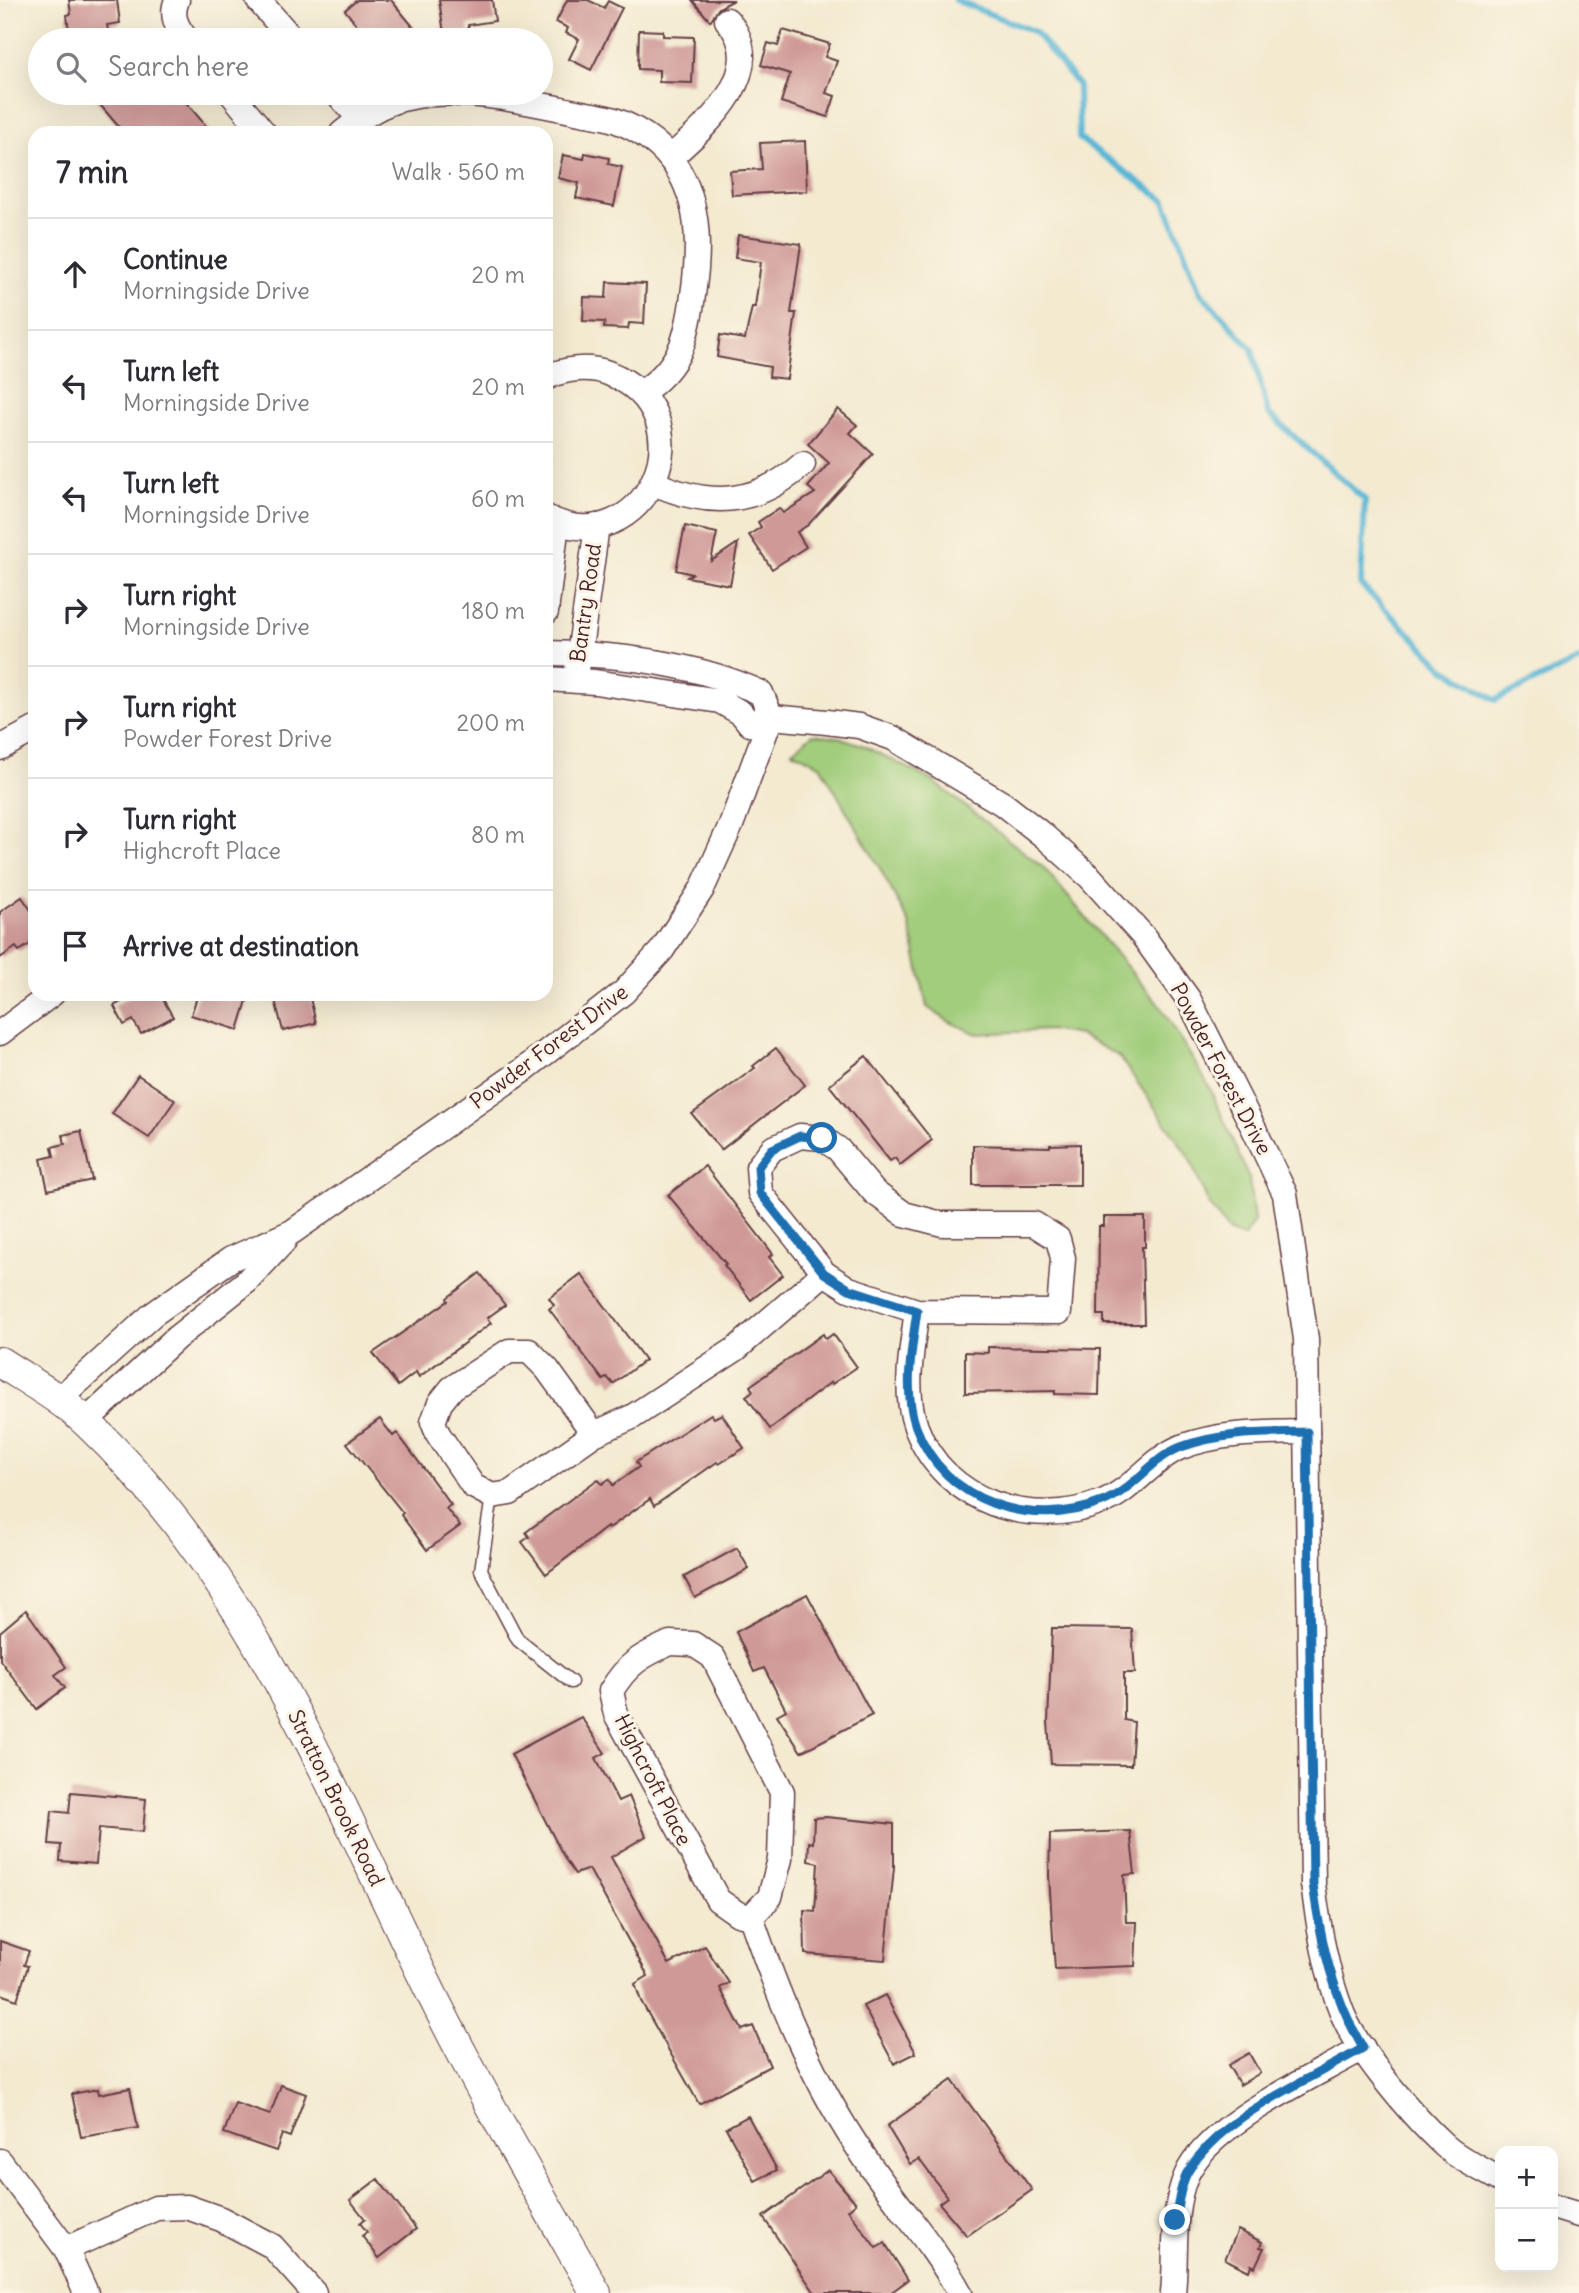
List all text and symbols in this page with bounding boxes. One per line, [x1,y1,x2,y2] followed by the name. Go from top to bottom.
[28,28,553,105] search box
[52,48,90,86] icon: search
[108,50,249,83] text: Search here
[56,153,128,191] text: 7 min
[392,157,525,186] text: Walk · 560 m
[123,243,228,276] text: Continue
[56,255,94,293] icon: ahead
[472,260,525,289] text: 20 m
[123,276,310,305] text: Morningside Drive
[123,355,219,388] text: Turn left
[56,367,94,405] icon: left
[472,372,525,401] text: 20 m
[123,388,310,417] text: Morningside Drive
[123,467,219,500] text: Turn left
[56,479,94,517] icon: left
[471,484,525,513] text: 60 m
[123,500,310,529] text: Morningside Drive
[564,542,607,664] street label: Bantry Road
[123,579,236,612] text: Turn right
[56,591,94,629] icon: right
[462,596,525,625] text: 180 m
[123,612,310,641] text: Morningside Drive
[123,691,236,724] text: Turn right
[56,703,94,741] icon: right
[456,708,525,737] text: 200 m
[123,724,332,753] text: Powder Forest Drive
[123,803,236,836] text: Turn right
[56,815,94,853] icon: right
[471,820,525,849] text: 80 m
[123,836,281,865] text: Highcroft Place
[56,927,94,965] icon: arrive
[123,930,359,963] text: Arrive at destination
[464,978,633,1115] street label: Powder Forest Drive
[1165,978,1278,1159] street label: Powder Forest Drive
[806,1122,837,1153] route start
[282,1705,391,1890] street label: Stratton Brook Road
[609,1709,698,1850] street label: Highcroft Place
[1495,2146,1558,2272] map controls
[1495,2146,1558,2209] button: +
[1159,2204,1190,2235] route end
[1495,2209,1558,2272] button: −

